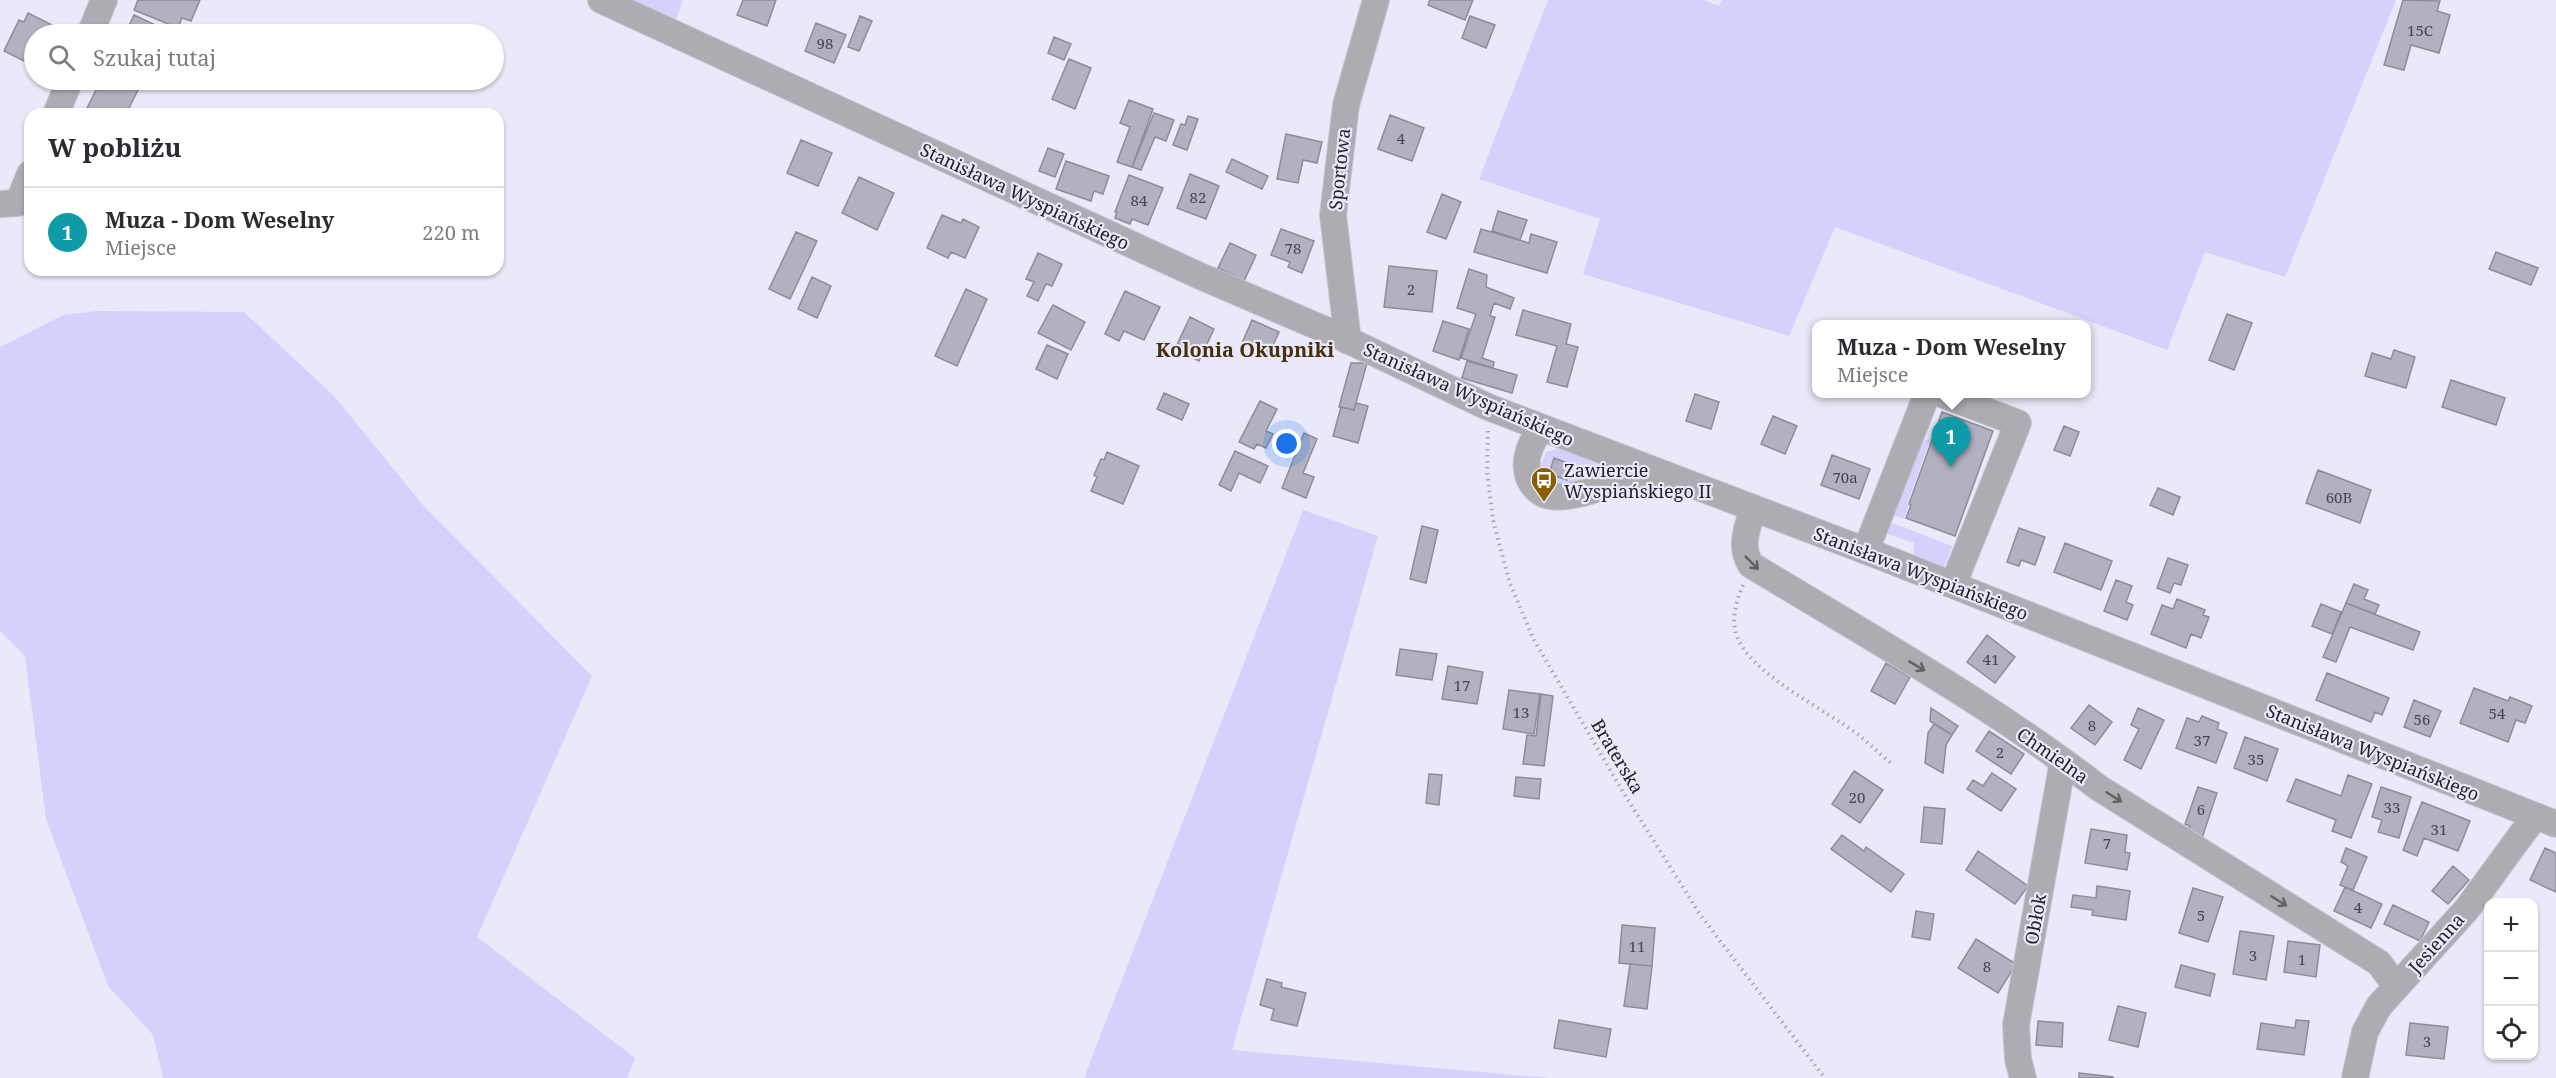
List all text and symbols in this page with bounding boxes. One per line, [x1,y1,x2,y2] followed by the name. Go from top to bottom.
[2407,20,2433,40] house number: 15C
[24,24,504,90] search box
[817,33,833,53] house number: 98
[45,41,78,74] icon: search
[93,42,216,72] text: Szukaj tutaj
[1323,127,1355,211] street label: Sportowa
[1397,128,1406,148] house number: 4
[48,129,182,165] text: W pobliżu
[917,137,1133,255] street label: Stanisława Wyspiańskiego
[1190,187,1206,207] house number: 82
[1131,190,1148,210] house number: 84
[105,204,334,234] text: Muza - Dom Weselny
[62,219,73,246] text: 1
[422,219,480,246] text: 220 m
[105,234,176,261] text: Miejsce
[1285,238,1301,258] house number: 78
[1407,279,1415,299] house number: 2
[1812,320,2091,398] popup
[1837,331,2066,361] text: Muza - Dom Weselny
[1156,336,1334,363] district label: Kolonia Okupniki
[1360,337,1578,451] street label: Stanisława Wyspiańskiego
[1837,361,1908,388] text: Miejsce
[1932,418,1970,467] pin: 1
[1272,429,1301,458] your location
[1564,458,1712,503] place label: Zawiercie Wyspiańskiego II
[1529,465,1559,503] bus stop icon: Zawiercie Wyspiańskiego II
[1832,467,1858,487] house number: 70a
[2326,487,2352,507] house number: 60B
[1810,521,2032,625] street label: Stanisława Wyspiańskiego
[1745,555,1759,570] one-way arrow
[1983,649,1999,669] house number: 41
[1908,660,1925,672] one-way arrow
[1454,675,1470,695] house number: 17
[2263,698,2483,806] street label: Stanisława Wyspiańskiego
[1513,702,1529,722] house number: 13
[2489,703,2506,723] house number: 54
[2414,709,2430,729] house number: 56
[1586,714,1650,798] street label: Braterska
[2088,715,2096,735] house number: 8
[2012,722,2094,788] street label: Chmielna
[2194,730,2210,750] house number: 37
[1996,742,2004,762] house number: 2
[2248,749,2264,769] house number: 35
[1849,787,1865,807] house number: 20
[2105,792,2122,804] one-way arrow
[2384,797,2400,817] house number: 33
[2197,799,2205,819] house number: 6
[2431,819,2447,839] house number: 31
[2103,833,2111,853] house number: 7
[2019,891,2051,946] street label: Obłok
[2270,895,2287,907] one-way arrow
[2354,897,2363,917] house number: 4
[2484,898,2538,1060] map controls
[2484,898,2538,952] button: +
[2197,905,2205,925] house number: 5
[2402,908,2469,979] street label: Jesienna
[1629,936,1645,956] house number: 11
[2249,945,2257,965] house number: 3
[2298,949,2306,969] house number: 1
[2484,952,2538,1006] button: −
[1983,956,1991,976] house number: 8
[2484,1006,2538,1060] button: locate
[2423,1031,2431,1051] house number: 3

